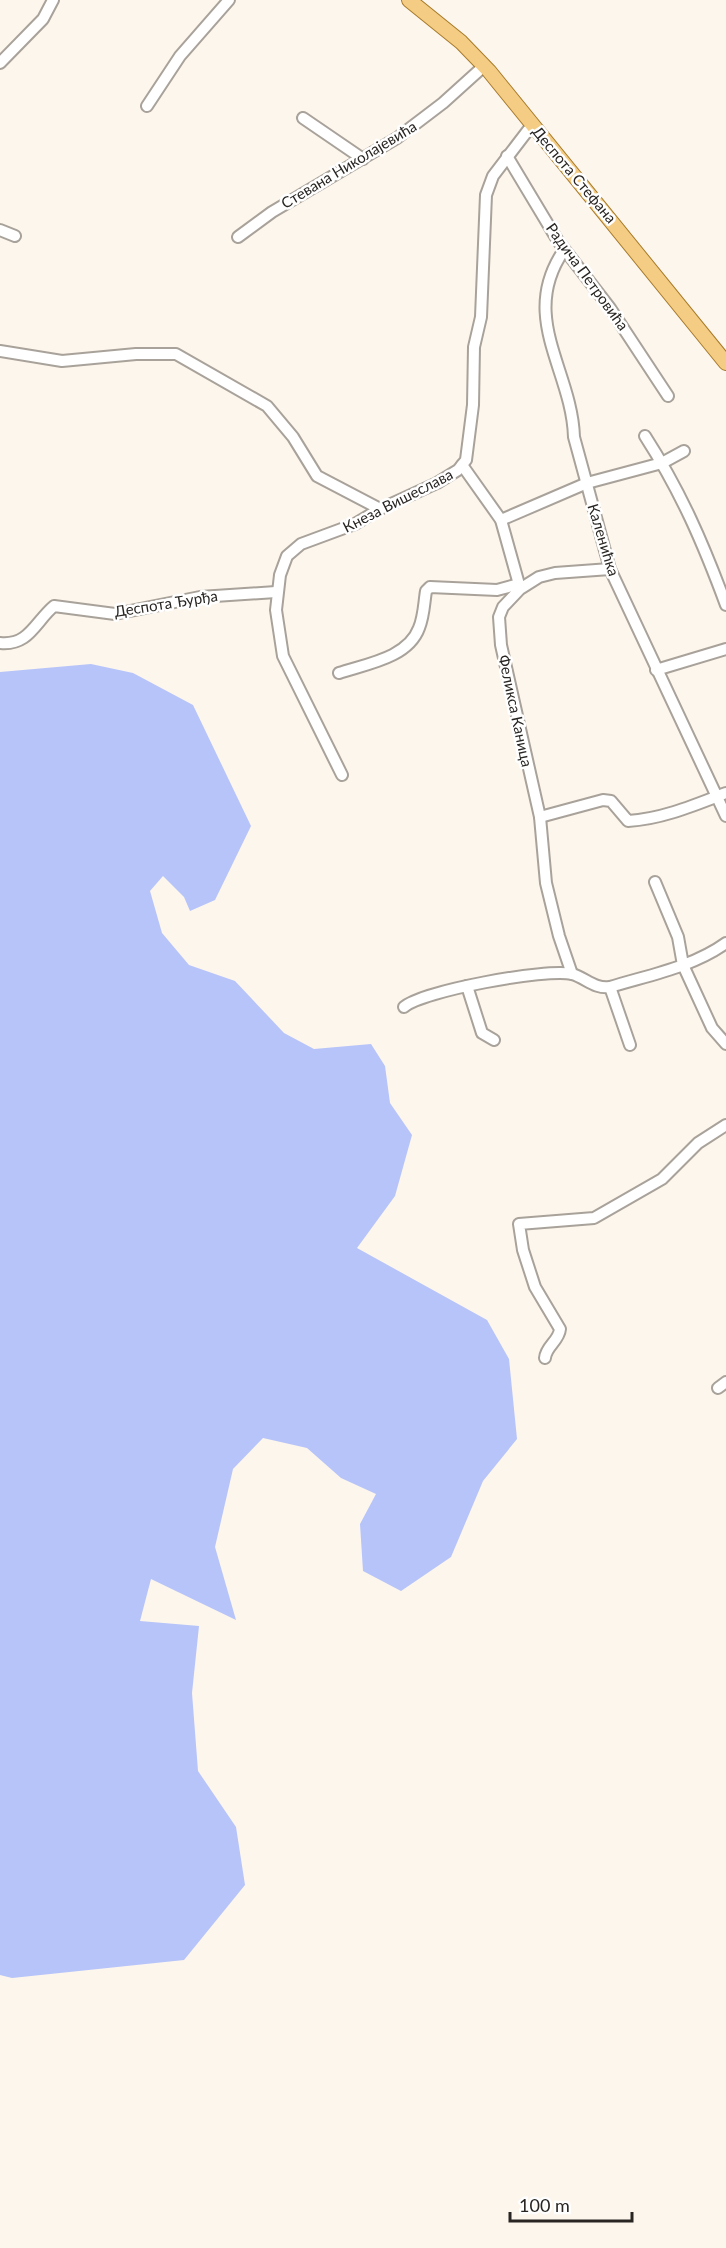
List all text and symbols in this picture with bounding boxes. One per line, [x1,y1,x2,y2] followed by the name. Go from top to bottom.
[277,117,420,212] street label: Стевана Николајевића
[529,122,620,226] street label: Деспота Стефана
[543,219,633,334] street label: Радича Петровића
[340,465,456,536] street label: Кнеза Вишеслава
[584,501,623,578] street label: Каленићка
[113,586,219,620] street label: Деспота Ђурђа
[495,653,537,768] street label: Феликса Каница
[510,2185,632,2223] scale bar
[519,2194,570,2216] text: 100 m

